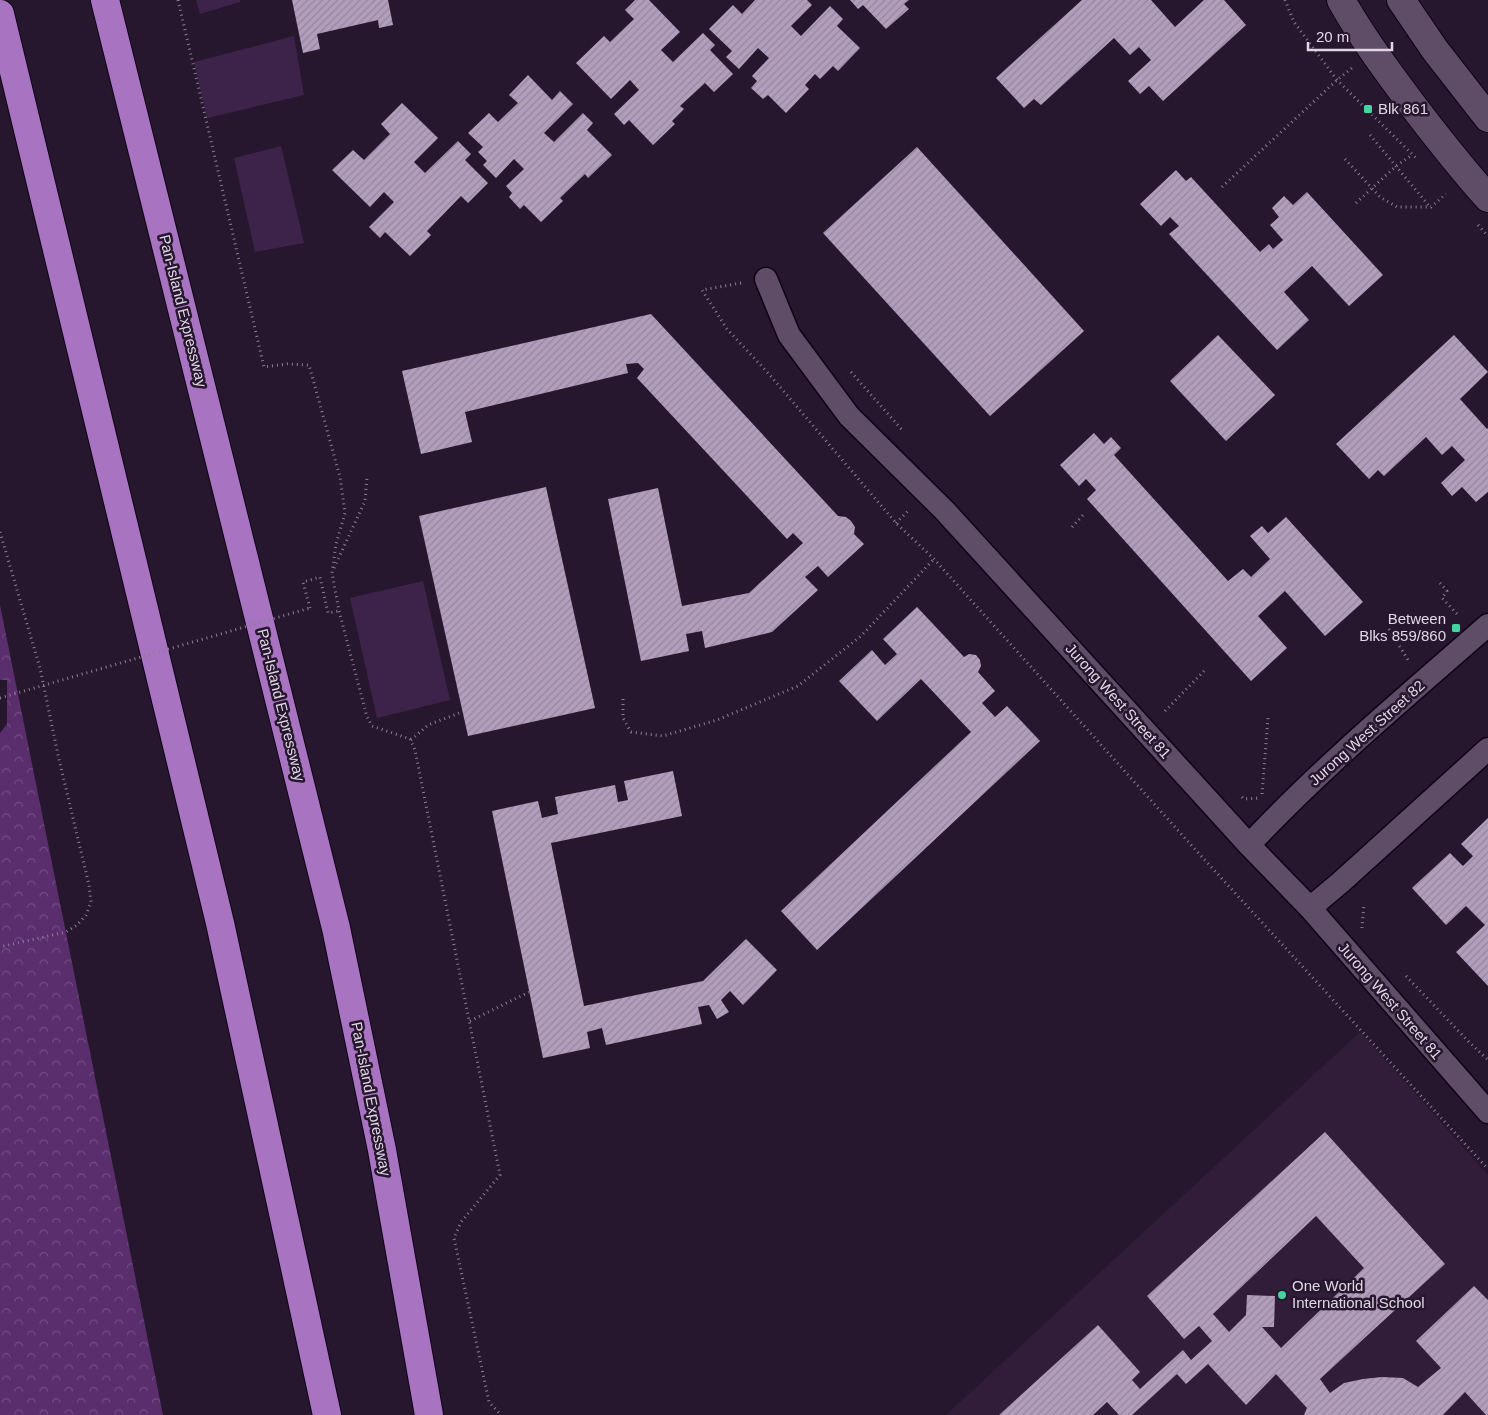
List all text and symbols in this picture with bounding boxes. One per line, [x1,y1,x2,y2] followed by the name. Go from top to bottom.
[1308,20,1392,52] scale bar
[1316,28,1349,45] text: 20 m
[1378,100,1428,117] place label: Blk 861
[1362,103,1374,115] marker: Blk 861
[156,233,211,389] street label: Pan-Island Expressway
[1359,610,1446,644] place label: Between Blks 859/860
[1450,622,1462,634] marker: Between Blks 859/860
[254,627,309,783] street label: Pan-Island Expressway
[1062,640,1175,762] street label: Jurong West Street 81
[1306,676,1428,789] street label: Jurong West Street 82
[1335,939,1446,1062] street label: Jurong West Street 81
[348,1020,395,1178] street label: Pan-Island Expressway
[1292,1277,1425,1311] place label: One World International School
[1276,1289,1288,1301] marker: One World International School

